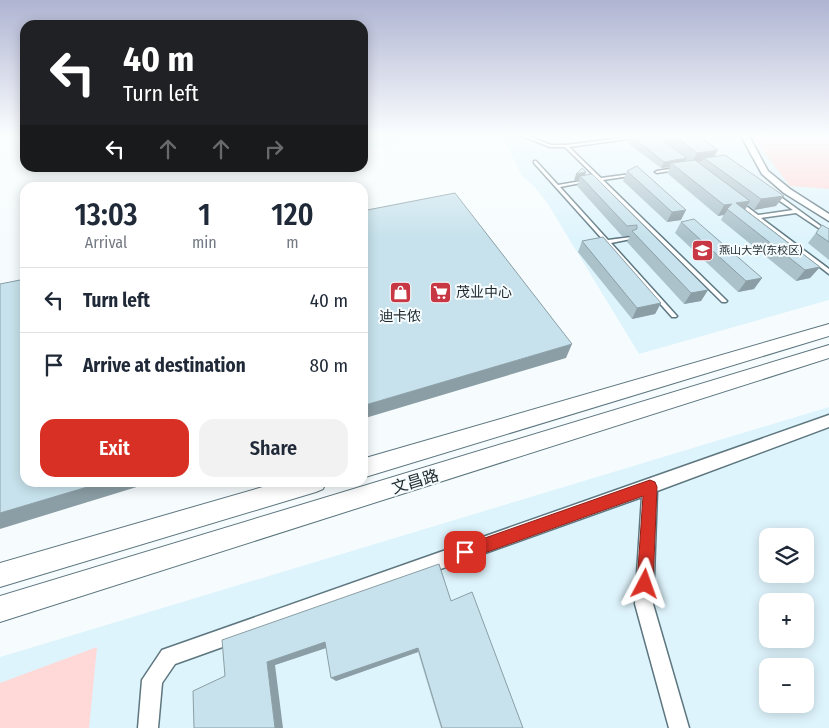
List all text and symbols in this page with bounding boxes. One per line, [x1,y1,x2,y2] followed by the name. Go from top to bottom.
[123,38,194,80] text: 40 m
[40,40,105,105] icon: left
[123,80,199,107] text: Turn left
[101,135,129,163] icon: left
[154,135,182,163] icon: ahead
[207,135,235,163] icon: ahead
[260,135,288,163] icon: right
[74,197,138,233] text: 13:03
[198,197,211,233] text: 1
[271,197,314,233] text: 120
[85,233,127,252] text: Arrival
[192,233,217,252] text: min
[286,233,299,252] text: m
[691,238,715,262] school or university icon: 燕山大学(东校区)
[719,244,803,257] place label: 燕山大学(东校区)
[428,280,452,304] supermarket icon: 茂业中心
[388,281,412,305] shop icon: 迪卡侬
[456,284,512,301] place label: 茂业中心
[40,286,68,314] icon: left
[83,289,150,312] text: Turn left
[310,289,348,312] text: 40 m
[379,308,421,325] place label: 迪卡侬
[40,351,68,379] icon: arrive
[83,354,246,377] text: Arrive at destination
[310,354,348,377] text: 80 m
[40,419,189,477] button: Exit
[199,419,348,477] button: Share
[389,465,441,498] street label: 文昌路
[759,528,814,713] map controls
[759,528,814,583] button: layers
[444,531,486,573] pin
[451,538,479,566] icon: arrive
[618,557,670,609] position arrow
[759,593,814,648] button: +
[759,658,814,713] button: −

